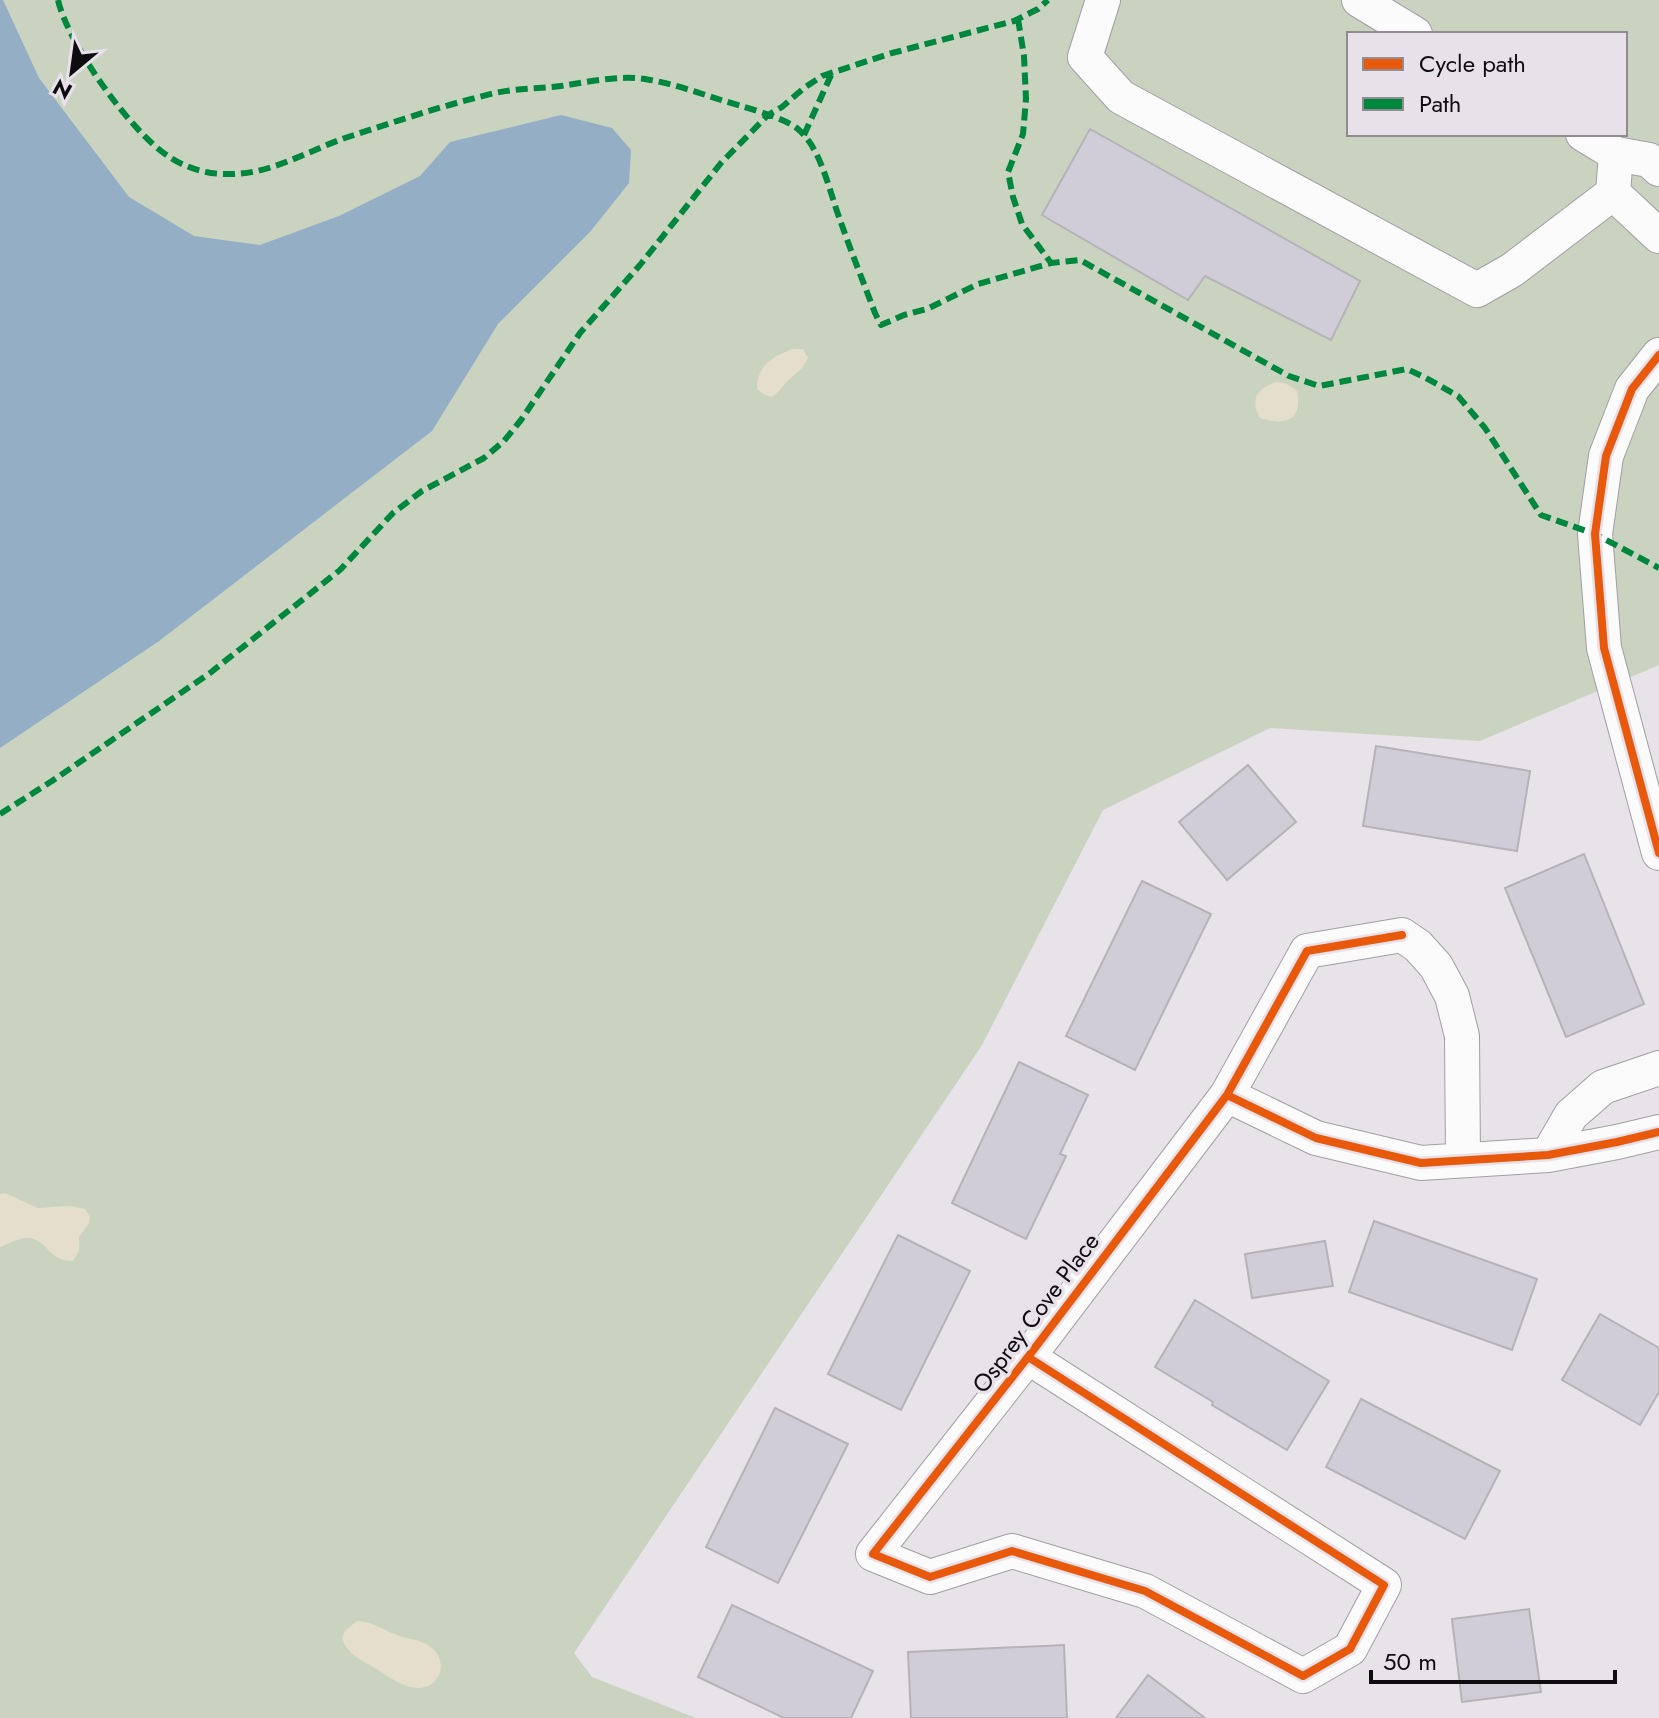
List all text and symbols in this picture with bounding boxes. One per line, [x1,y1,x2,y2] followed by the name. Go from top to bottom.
[32,32,112,112] north arrow
[1347,32,1627,136] legend
[1419,46,1526,81] text: Cycle path
[47,71,78,108] text: N
[1419,86,1461,121] text: Path
[964,1225,1108,1400] street label: Osprey Cove Place
[1371,1634,1615,1684] scale bar
[1383,1644,1437,1679] text: 50 m

